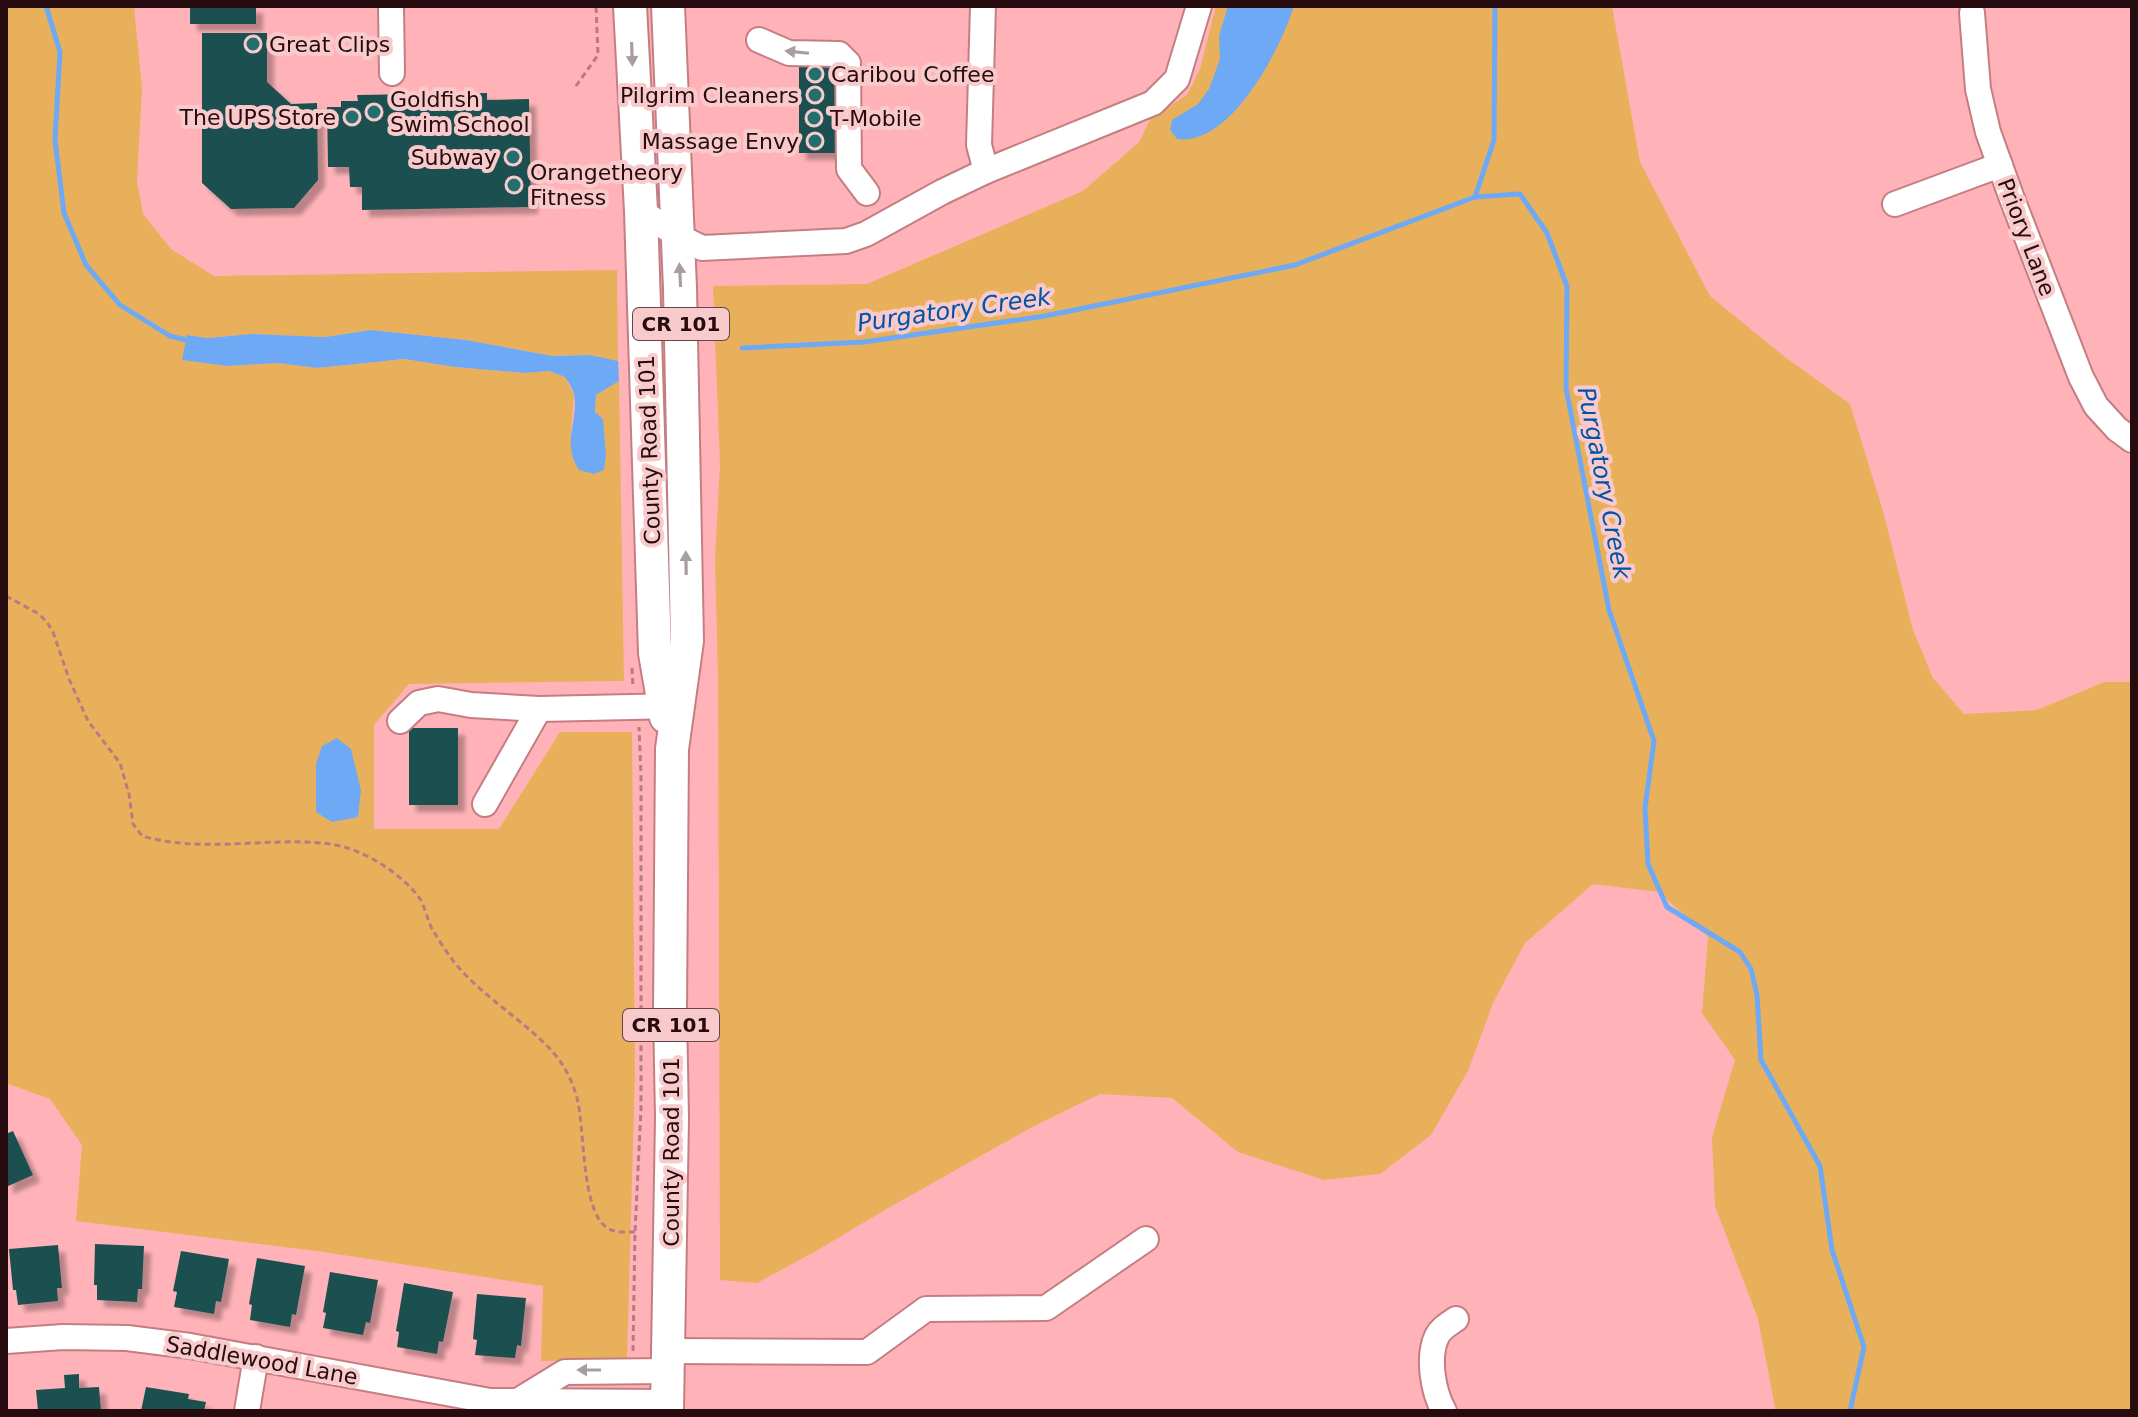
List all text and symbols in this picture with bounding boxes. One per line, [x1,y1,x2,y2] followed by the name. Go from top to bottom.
[269,32,390,57] place label: Great Clips
[244,35,262,53] marker: Great Clips
[625,42,638,67] one-way arrow
[785,46,810,59] one-way arrow
[831,62,994,87] place label: Caribou Coffee
[806,65,824,83] marker: Caribou Coffee
[620,83,799,108] place label: Pilgrim Cleaners
[806,86,824,104] marker: Pilgrim Cleaners
[390,87,530,137] place label: Goldfish Swim School
[365,103,383,121] marker: Goldfish Swim School
[179,105,336,130] place label: The UPS Store
[829,106,922,131] place label: T-Mobile
[343,108,361,126] marker: The UPS Store
[805,109,823,127] marker: T-Mobile
[642,129,799,154] place label: Massage Envy
[806,132,824,150] marker: Massage Envy
[411,145,497,170] place label: Subway
[504,148,522,166] marker: Subway
[530,160,683,210] place label: Orangetheory Fitness
[1993,175,2060,299] street label: Priory Lane
[505,176,523,194] marker: Orangetheory Fitness
[673,262,686,287] one-way arrow
[855,282,1054,337] water label: Purgatory Creek
[633,308,729,340] road number: CR 101
[634,355,665,545] street label: County Road 101
[1572,384,1637,583] water label: Purgatory Creek
[679,550,692,575] one-way arrow
[623,1009,719,1041] road number: CR 101
[659,1057,684,1247] street label: County Road 101
[164,1331,360,1390] street label: Saddlewood Lane
[576,1364,601,1377] one-way arrow

